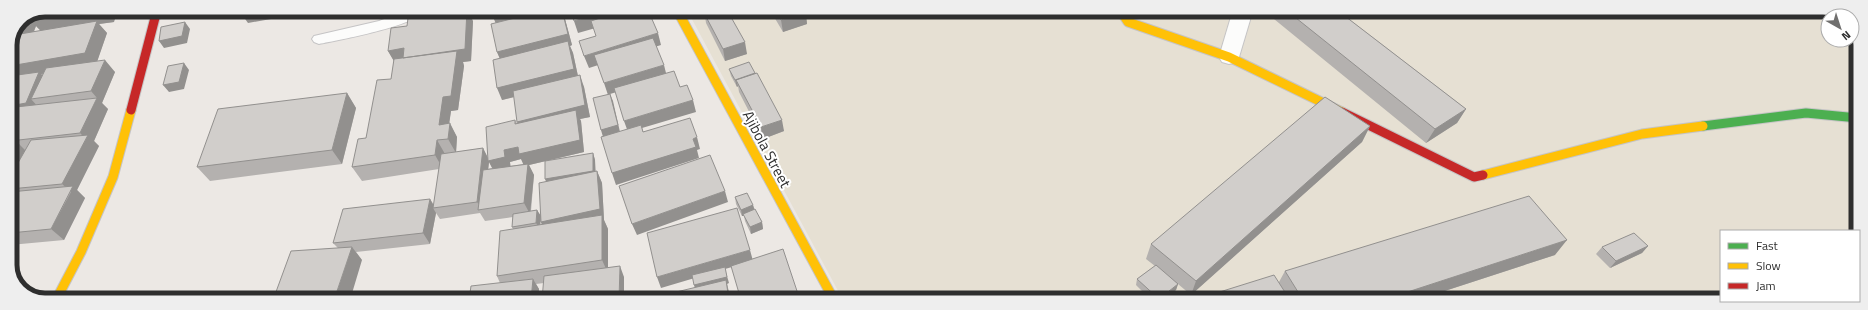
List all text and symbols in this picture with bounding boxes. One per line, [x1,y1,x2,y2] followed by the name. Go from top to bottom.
[1820,8,1860,48] north arrow
[1838,27,1854,44] text: N
[737,106,797,192] street label: Ajibola Street
[1720,230,1860,302] legend
[1756,236,1779,255] text: Fast
[1756,256,1781,275] text: Slow
[1756,276,1776,295] text: Jam

